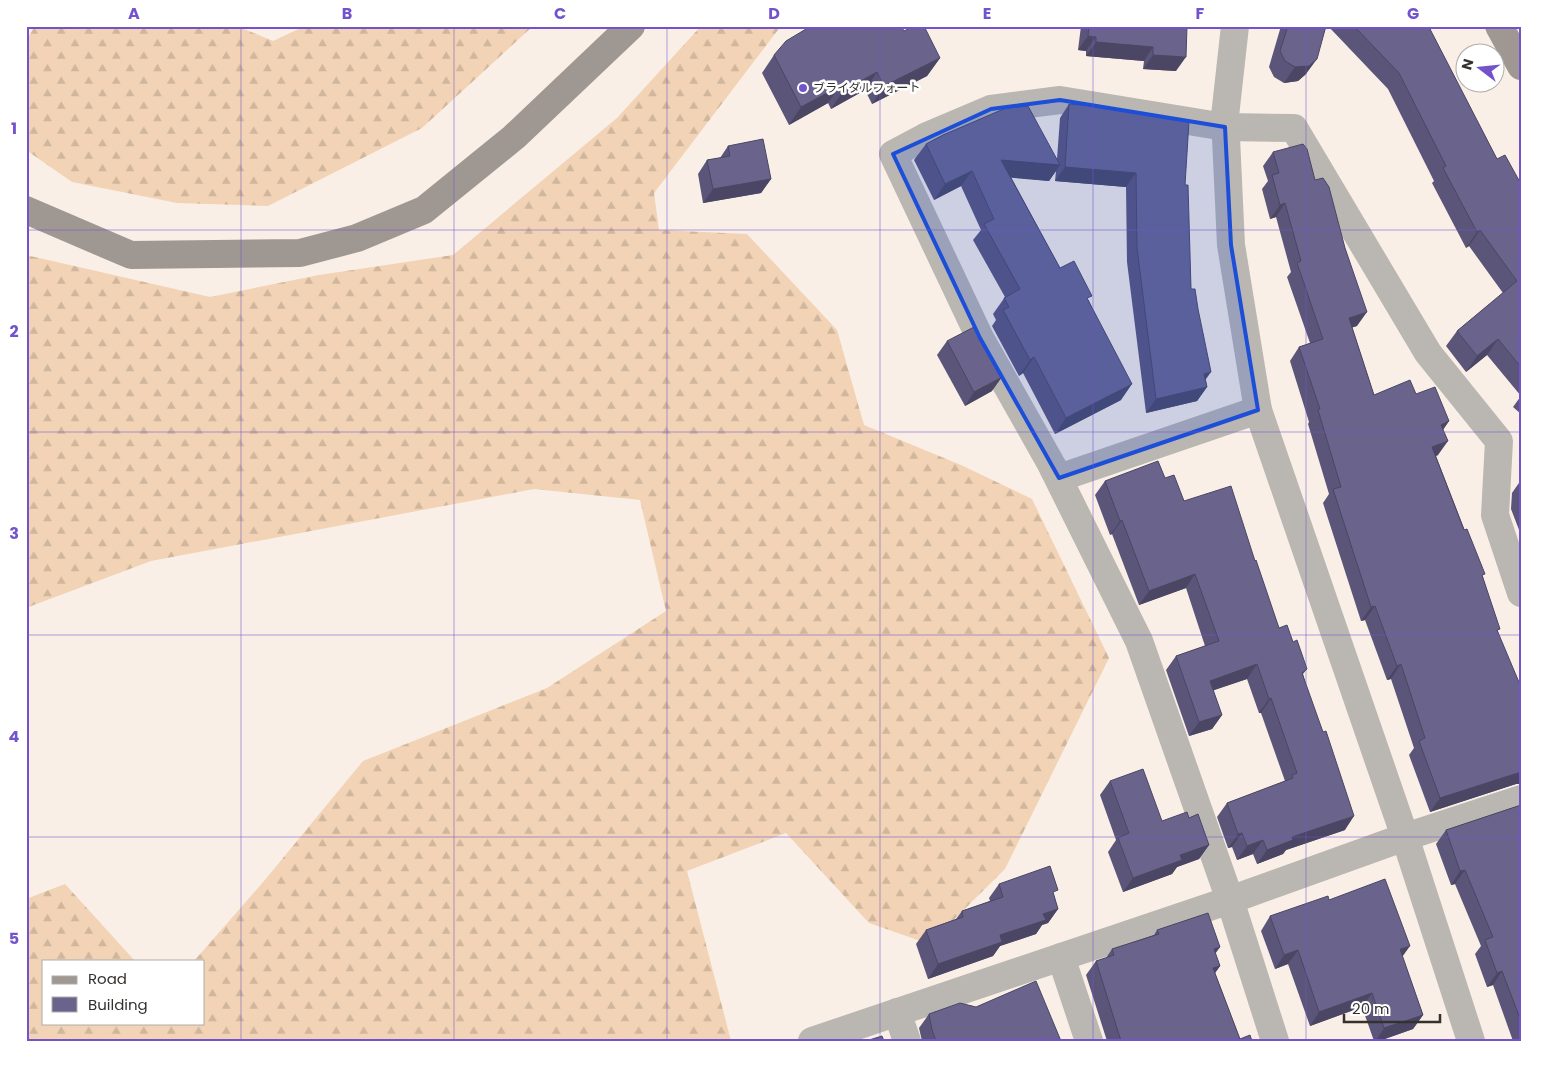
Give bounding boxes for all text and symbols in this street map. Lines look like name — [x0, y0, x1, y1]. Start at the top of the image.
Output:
text: A — [128, 2, 140, 25]
text: B — [342, 2, 352, 25]
text: C — [554, 2, 566, 25]
text: D — [768, 2, 780, 25]
text: E — [983, 2, 991, 25]
text: F — [1196, 2, 1205, 25]
text: G — [1407, 2, 1419, 25]
north arrow — [1454, 42, 1504, 92]
text: N — [1456, 57, 1479, 72]
place label: ブライダルフォート — [813, 79, 921, 96]
marker: ブライダルフォート — [797, 82, 809, 94]
text: 1 — [11, 117, 17, 140]
text: 2 — [9, 320, 19, 343]
text: 3 — [9, 522, 19, 545]
text: 4 — [9, 725, 20, 748]
text: 5 — [9, 927, 19, 950]
legend — [42, 960, 205, 1024]
text: Road — [88, 968, 127, 989]
scale bar — [1344, 992, 1441, 1024]
text: Building — [88, 994, 148, 1015]
text: 20 m — [1352, 998, 1390, 1019]

